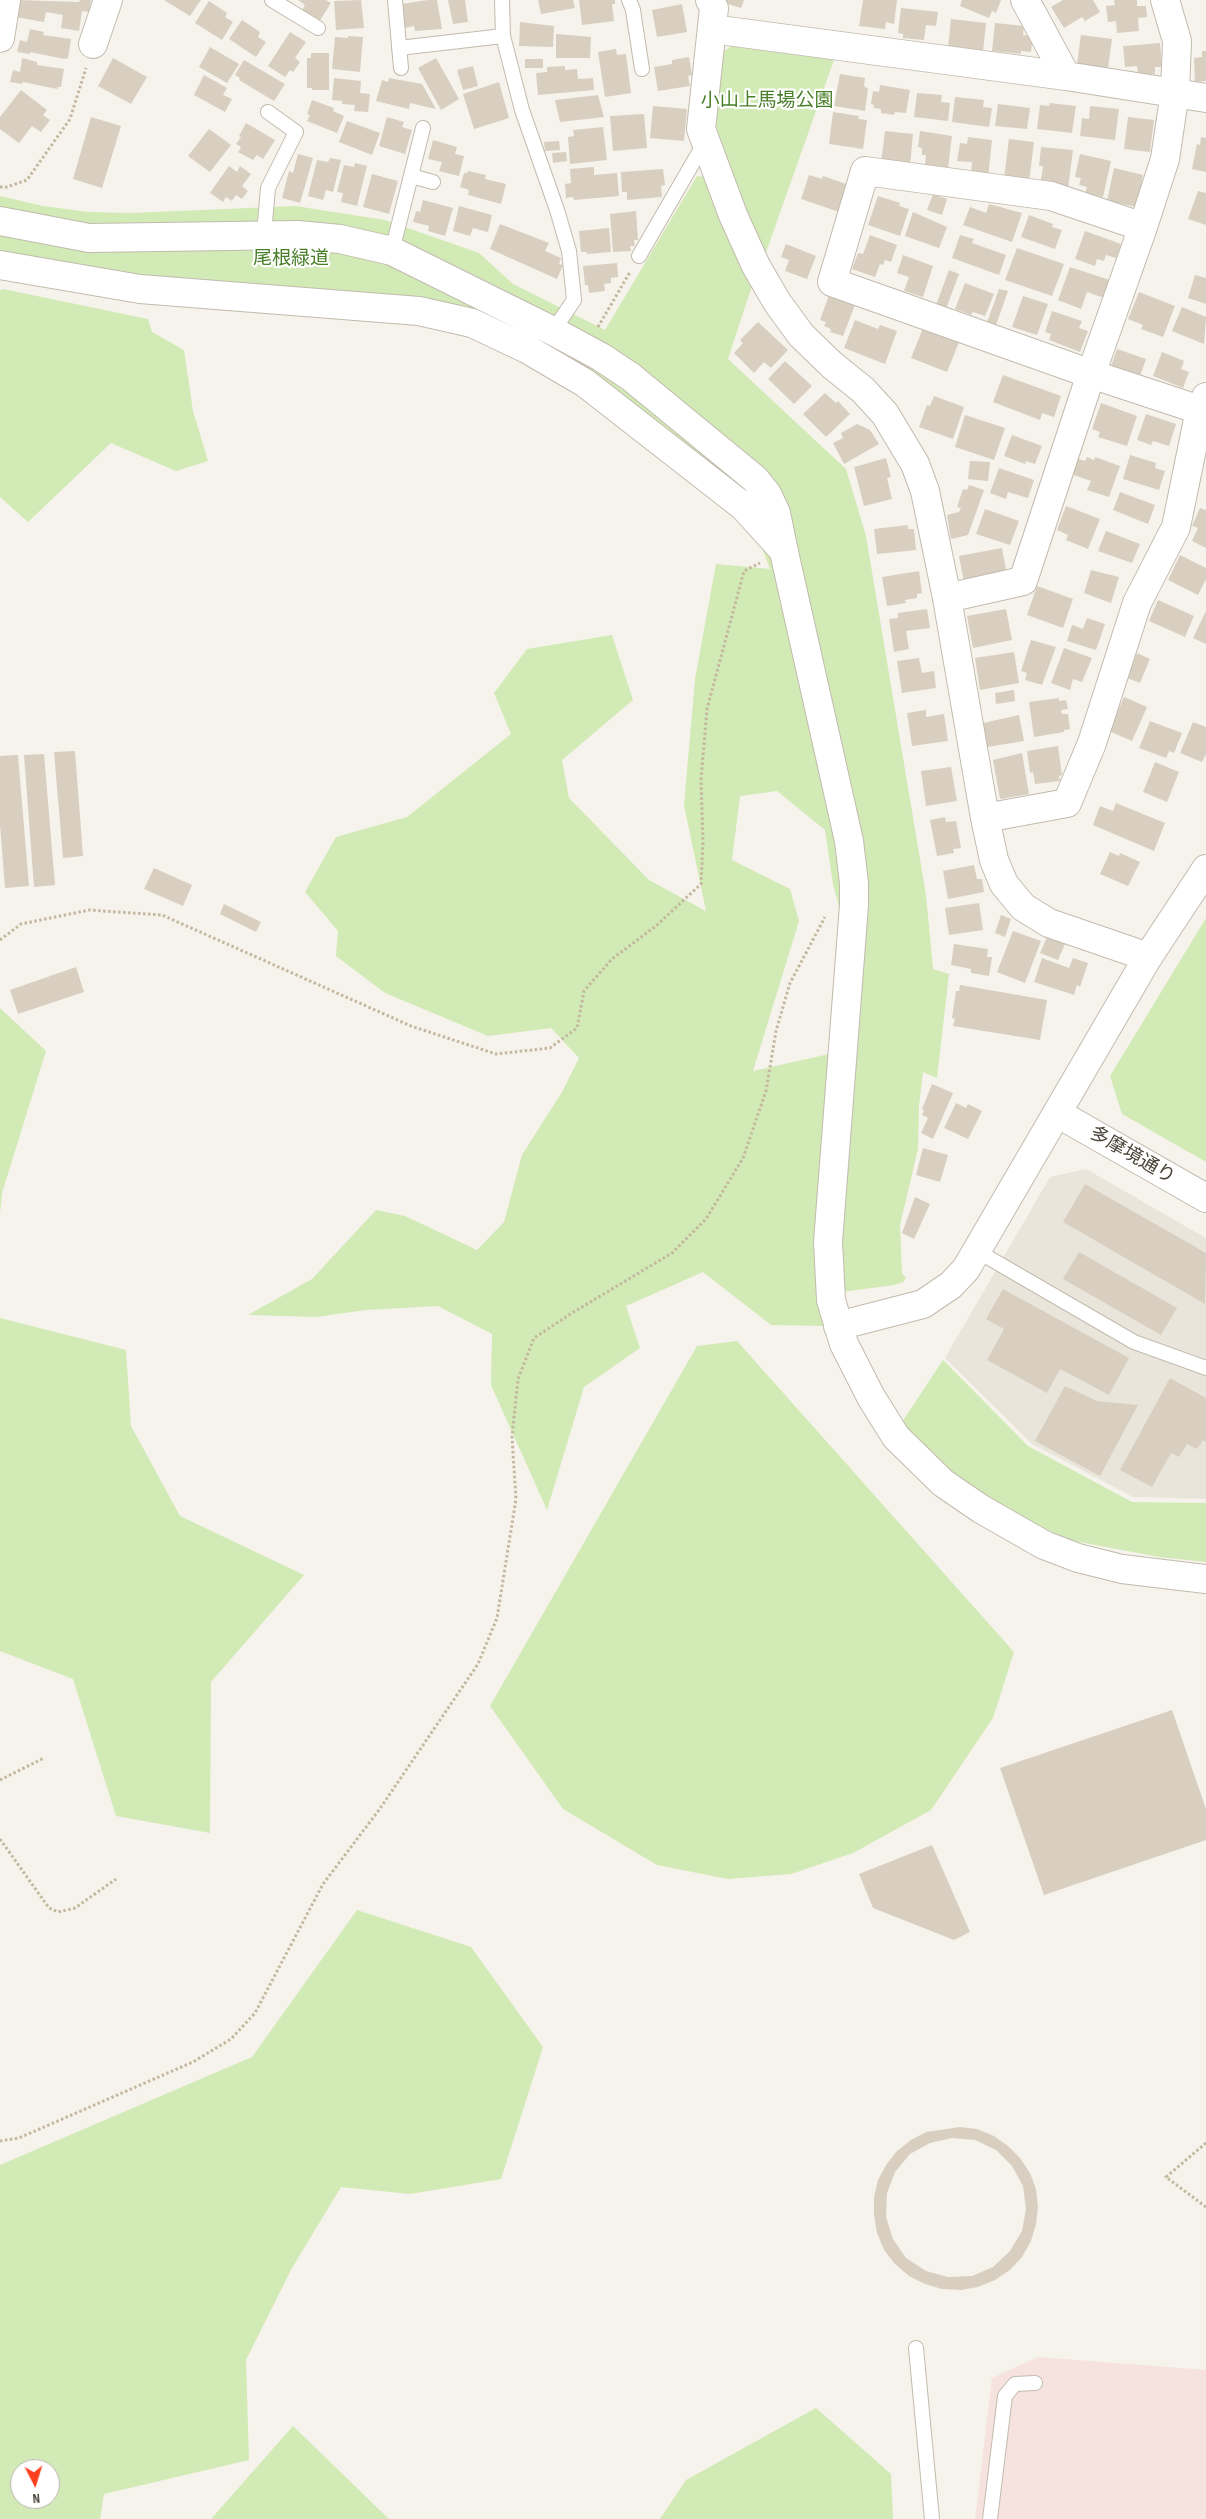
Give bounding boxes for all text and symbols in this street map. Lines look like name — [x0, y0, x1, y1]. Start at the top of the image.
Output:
park label: 小山上馬場公園 — [701, 90, 833, 112]
park label: 尾根緑道 — [253, 248, 329, 270]
street label: 多摩境通り — [1085, 1122, 1179, 1190]
north arrow — [10, 2459, 60, 2509]
text: N — [32, 2490, 41, 2507]

